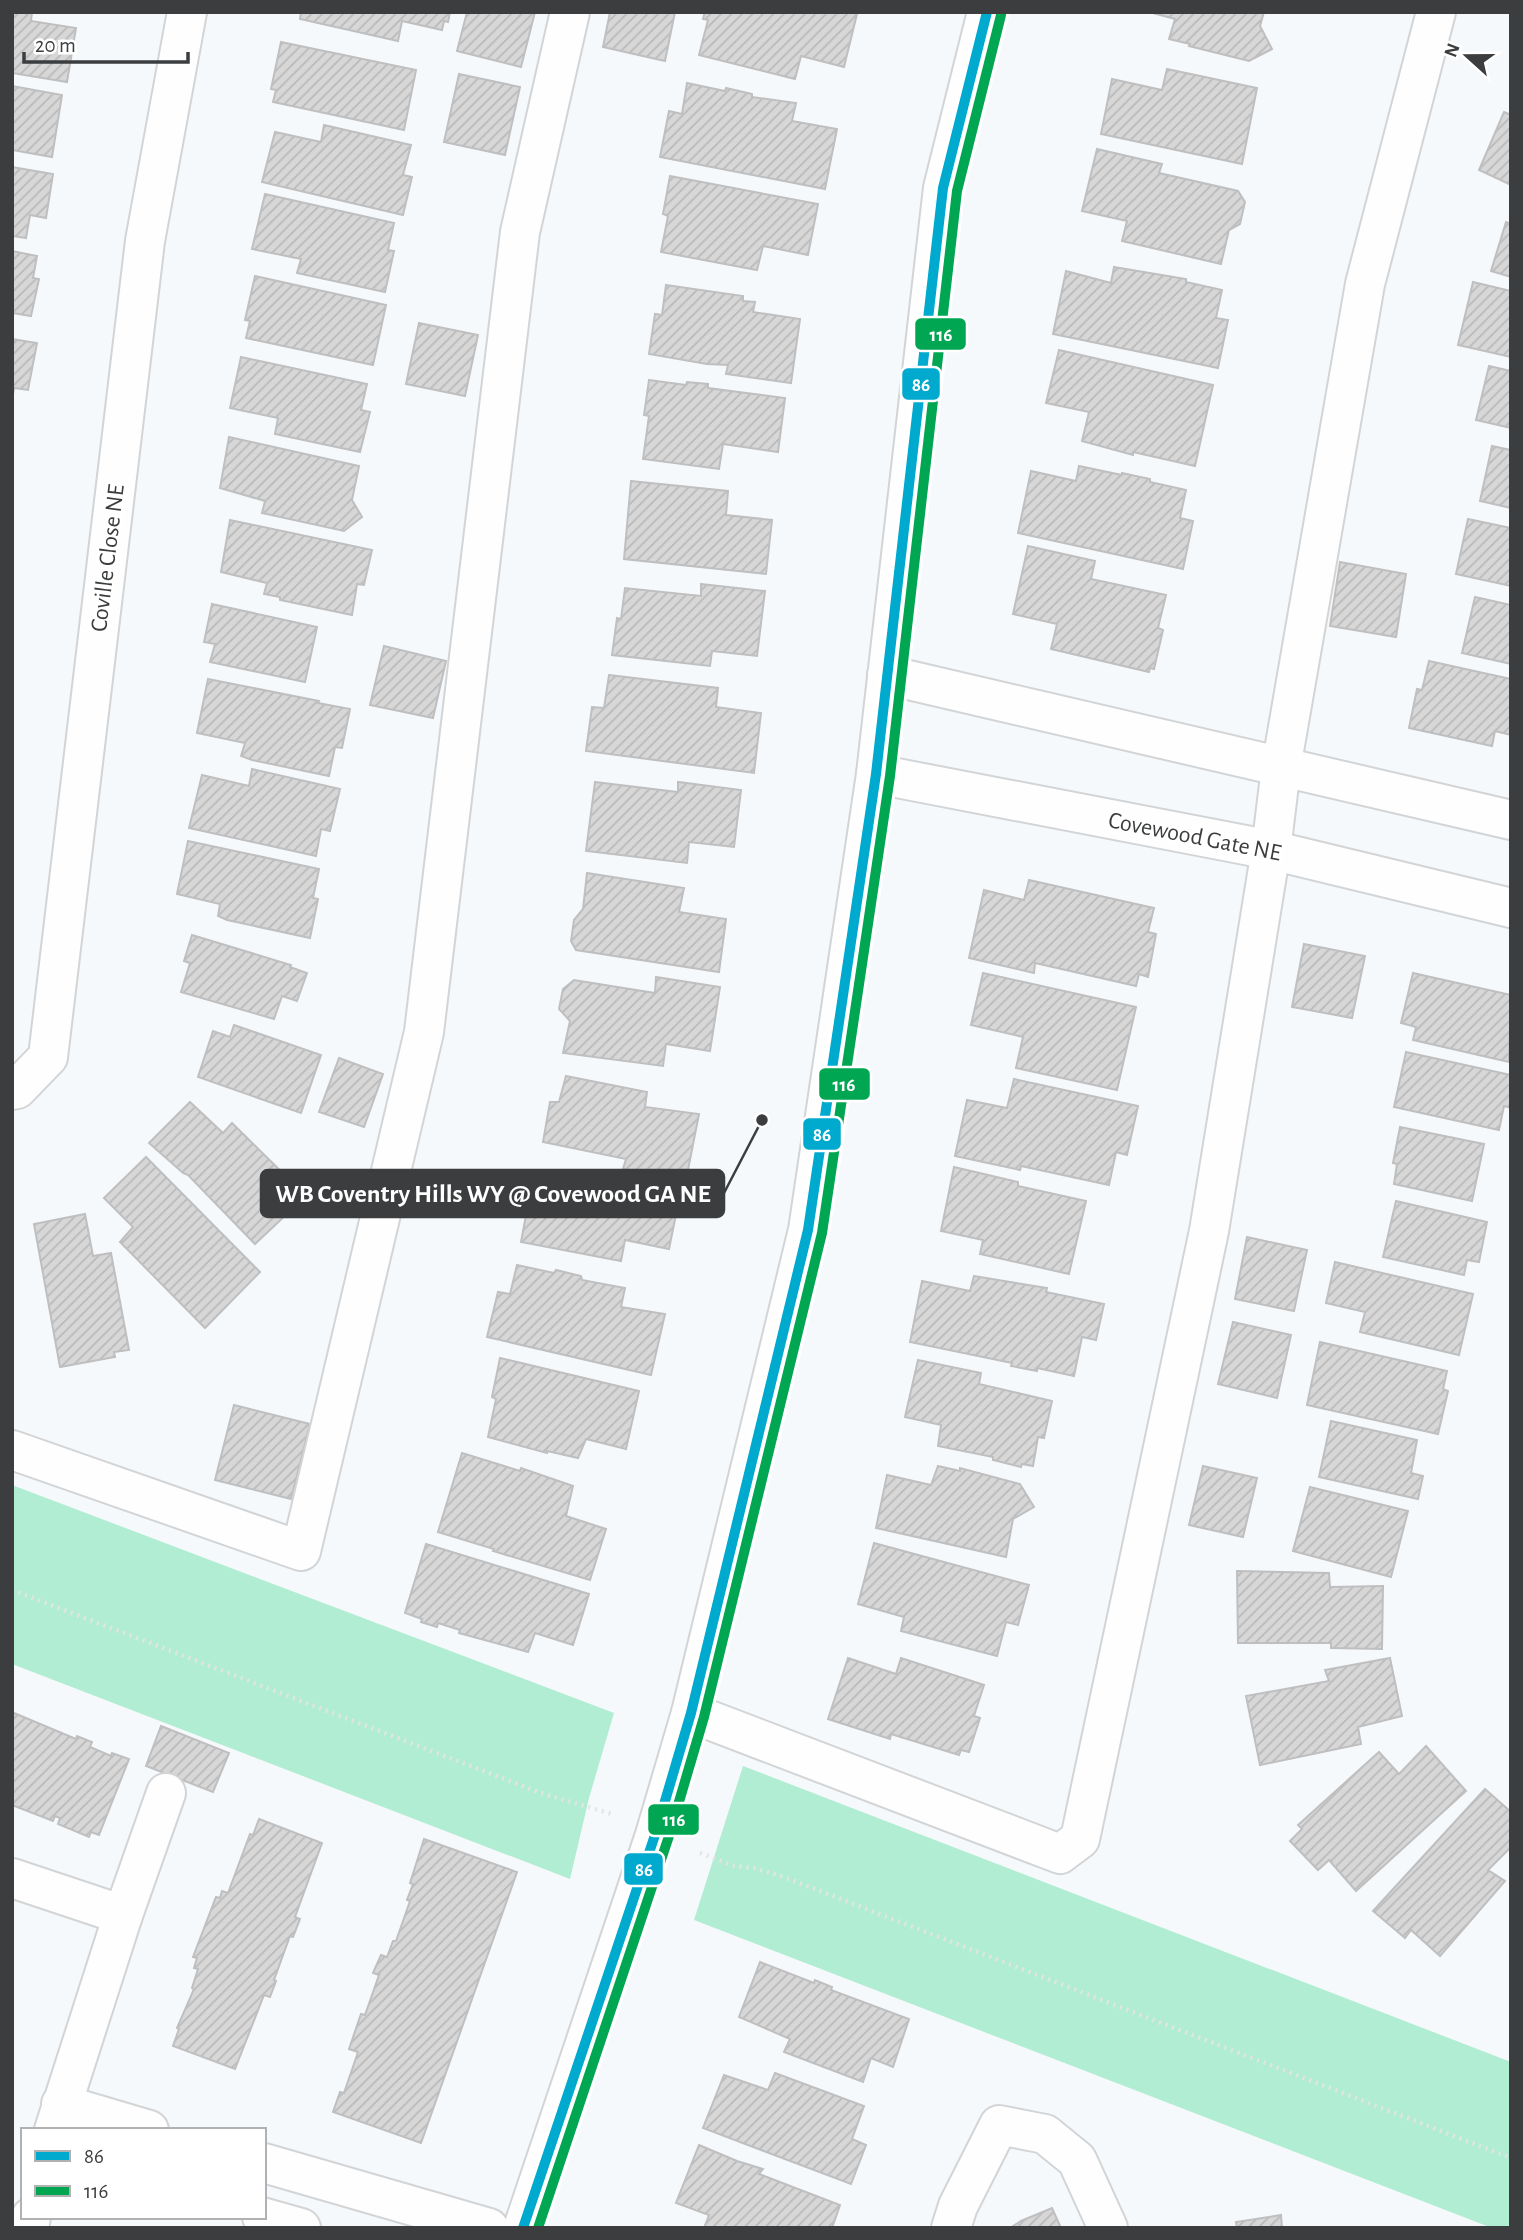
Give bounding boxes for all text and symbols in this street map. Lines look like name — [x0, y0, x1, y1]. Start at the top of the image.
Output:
scale bar — [24, 21, 189, 65]
north arrow — [1432, 21, 1502, 91]
text: 20 m — [35, 35, 76, 56]
text: N — [1441, 41, 1464, 60]
line badge: 116 — [914, 317, 967, 351]
text: 116 — [930, 326, 952, 345]
line badge: 86 — [901, 367, 941, 401]
text: 86 — [912, 376, 930, 395]
street label: Coville Close NE — [87, 483, 129, 633]
street label: Covewood Gate NE — [1106, 808, 1284, 866]
line badge: 116 — [818, 1067, 871, 1101]
text: 116 — [833, 1076, 855, 1095]
line badge: 86 — [802, 1117, 842, 1151]
text: 86 — [813, 1126, 831, 1145]
callout: WB Coventry Hills WY @ Covewood GA NE — [261, 1170, 724, 1217]
text: WB Coventry Hills WY @ Covewood GA NE — [275, 1181, 711, 1207]
line badge: 116 — [647, 1803, 700, 1836]
text: 116 — [663, 1811, 685, 1830]
line badge: 86 — [623, 1852, 664, 1886]
text: 86 — [635, 1861, 653, 1880]
legend — [21, 2128, 266, 2219]
text: 86 — [84, 2146, 104, 2167]
text: 116 — [84, 2181, 108, 2202]

